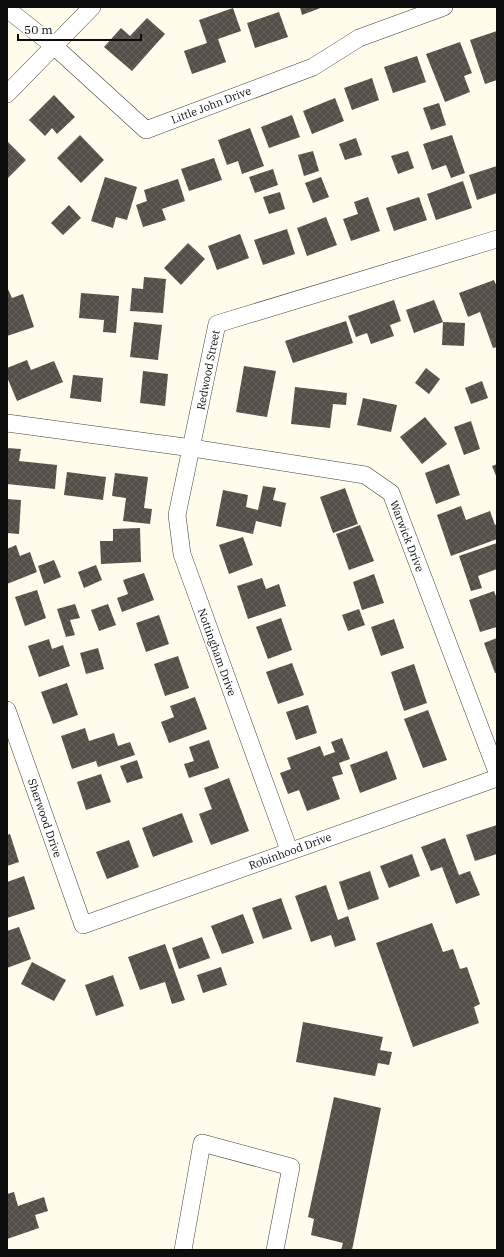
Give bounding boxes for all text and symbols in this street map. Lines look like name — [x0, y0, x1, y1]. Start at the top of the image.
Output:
scale bar — [18, 16, 141, 42]
text: 50 m — [24, 22, 53, 37]
street label: Little John Drive — [169, 83, 253, 127]
street label: Redwood Street — [193, 329, 223, 411]
street label: Warwick Drive — [387, 498, 427, 574]
street label: Nottingham Drive — [195, 606, 239, 698]
street label: Sherwood Drive — [25, 777, 65, 859]
street label: Robinhood Drive — [247, 830, 333, 872]

